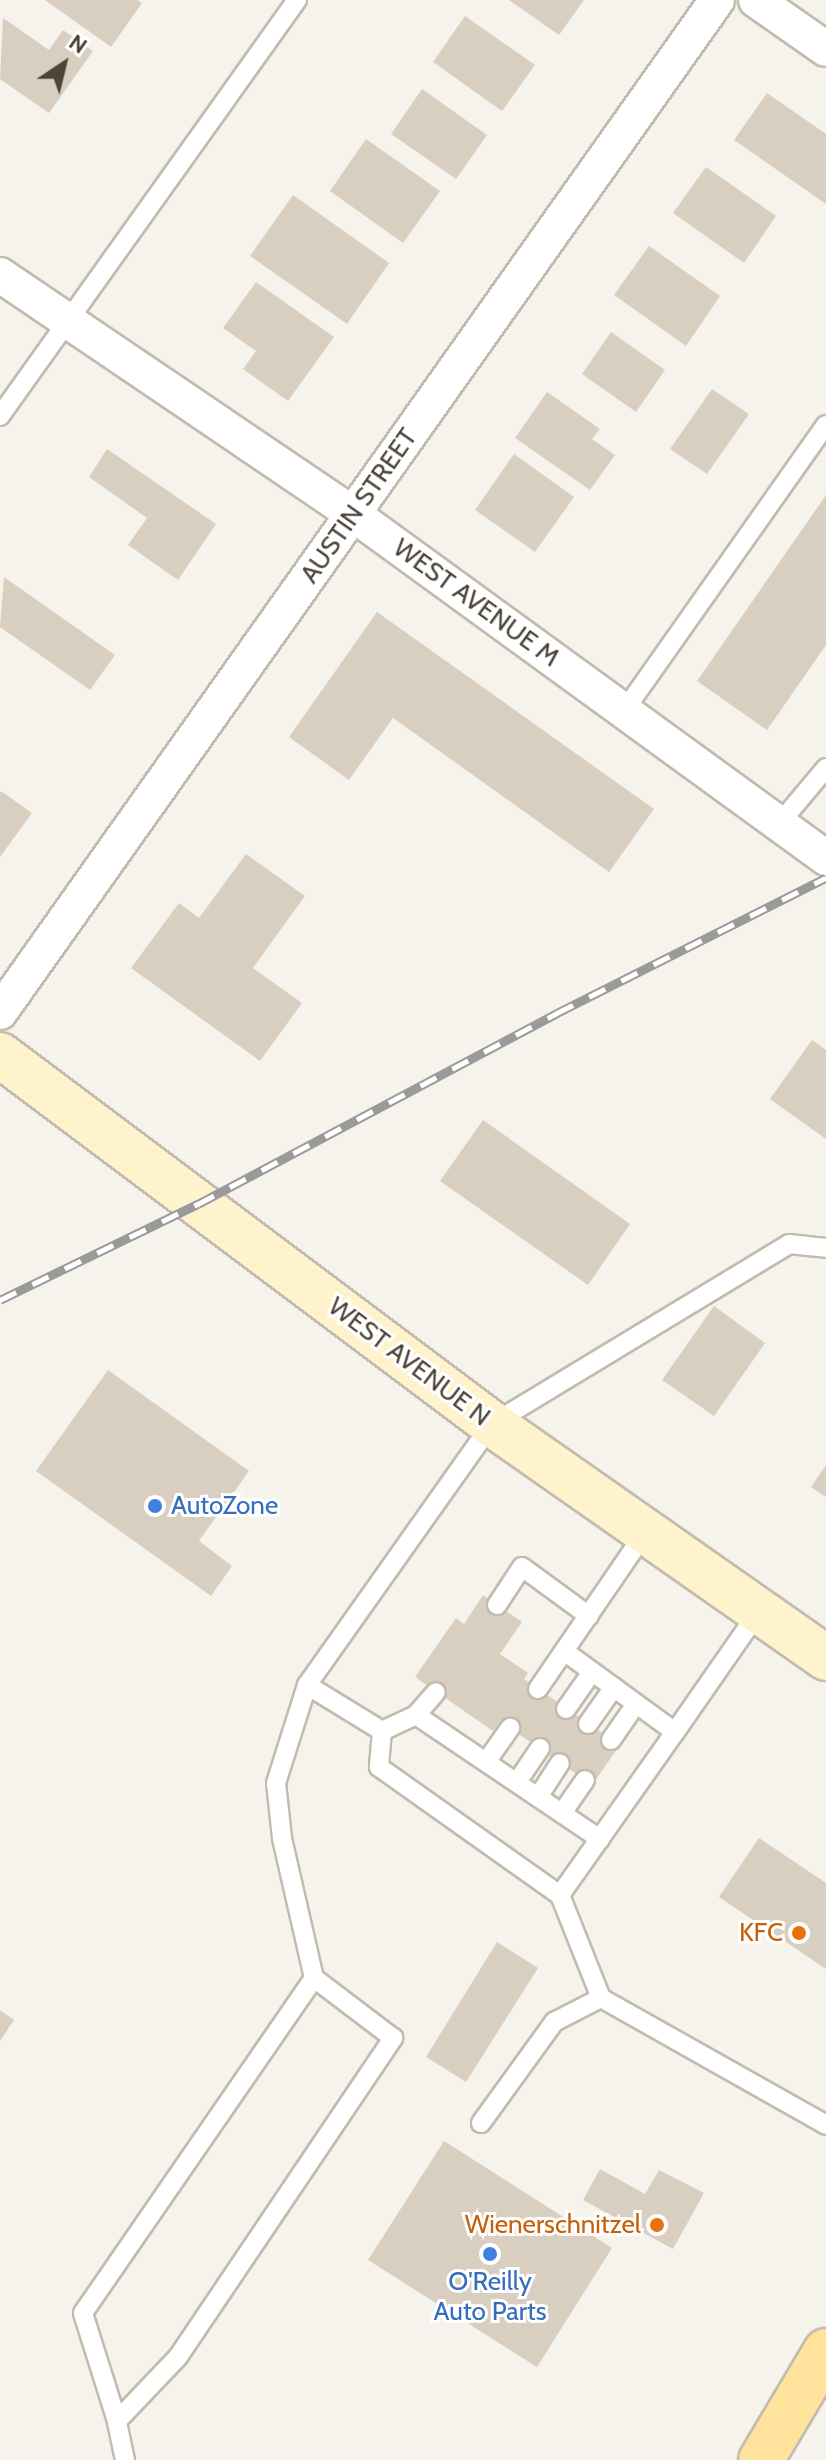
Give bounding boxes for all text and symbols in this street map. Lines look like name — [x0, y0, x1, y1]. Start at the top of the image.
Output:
north arrow — [24, 24, 104, 104]
text: N — [64, 28, 92, 59]
street label: AUSTIN STREET — [294, 423, 424, 589]
street label: WEST AVENUE M — [387, 532, 565, 674]
street label: WEST AVENUE N — [322, 1291, 496, 1433]
place label: AutoZone — [171, 1490, 278, 1522]
marker: AutoZone — [146, 1497, 164, 1515]
place label: KFC — [739, 1917, 783, 1949]
marker: KFC — [790, 1924, 808, 1942]
place label: Wienerschnitzel — [465, 2209, 641, 2241]
marker: Wienerschnitzel — [648, 2216, 666, 2234]
marker: O'Reilly Auto Parts — [481, 2245, 499, 2263]
place label: O'Reilly Auto Parts — [434, 2266, 546, 2328]

